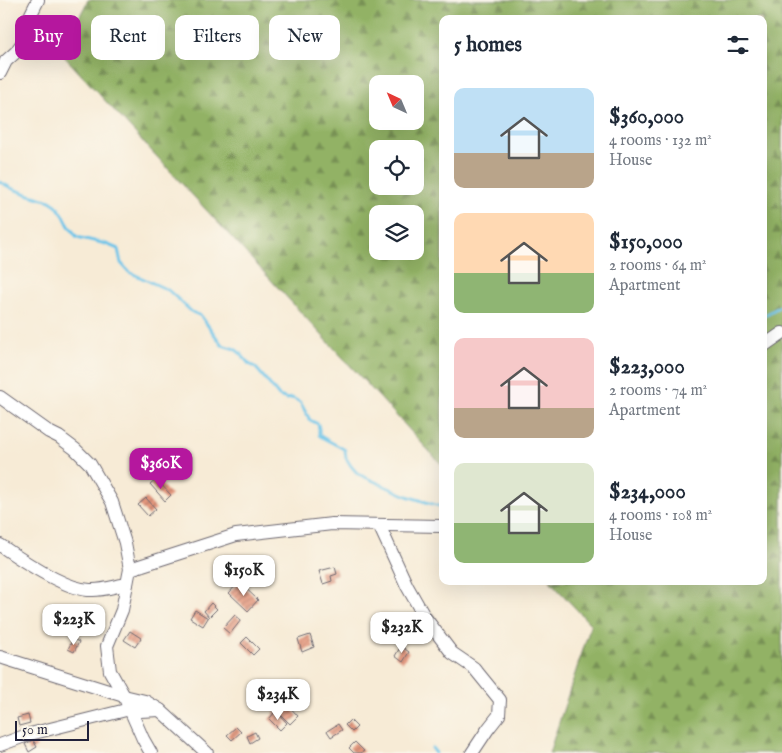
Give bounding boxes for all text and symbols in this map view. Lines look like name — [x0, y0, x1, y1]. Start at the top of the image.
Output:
chip: Buy — [15, 15, 81, 60]
chip: Rent — [91, 15, 165, 60]
chip: Filters — [175, 15, 259, 60]
chip: New — [269, 15, 340, 60]
icon: filters — [724, 31, 752, 59]
text: 5 homes — [454, 32, 522, 59]
north arrow — [369, 75, 424, 130]
map controls — [369, 75, 424, 260]
text: $360,000 — [609, 104, 684, 131]
icon: home — [494, 108, 554, 168]
text: 4 rooms · 132 m² — [609, 131, 712, 151]
button: locate — [369, 140, 424, 195]
text: House — [609, 151, 652, 171]
button: layers — [369, 205, 424, 260]
text: $150,000 — [609, 229, 683, 256]
icon: home — [494, 233, 554, 293]
text: 2 rooms · 64 m² — [609, 256, 707, 276]
text: Apartment — [609, 276, 680, 296]
text: $223,000 — [609, 354, 685, 381]
icon: home — [494, 358, 554, 418]
text: 2 rooms · 74 m² — [609, 381, 707, 401]
text: Apartment — [609, 401, 680, 421]
pin: $360K — [126, 448, 196, 490]
text: $360K — [140, 454, 182, 474]
text: $234,000 — [609, 479, 686, 506]
icon: home — [494, 483, 554, 543]
text: 4 rooms · 108 m² — [609, 506, 712, 526]
text: House — [609, 526, 652, 546]
pin: $150K — [209, 554, 279, 597]
text: $150K — [224, 561, 264, 581]
pin: $223K — [39, 604, 109, 646]
text: $223K — [53, 610, 95, 630]
pin: $232K — [367, 612, 437, 654]
text: $232K — [381, 618, 423, 638]
pin: $234K — [243, 678, 313, 721]
text: $234K — [257, 685, 299, 705]
scale bar — [15, 718, 89, 741]
text: 50 m — [22, 721, 48, 739]

